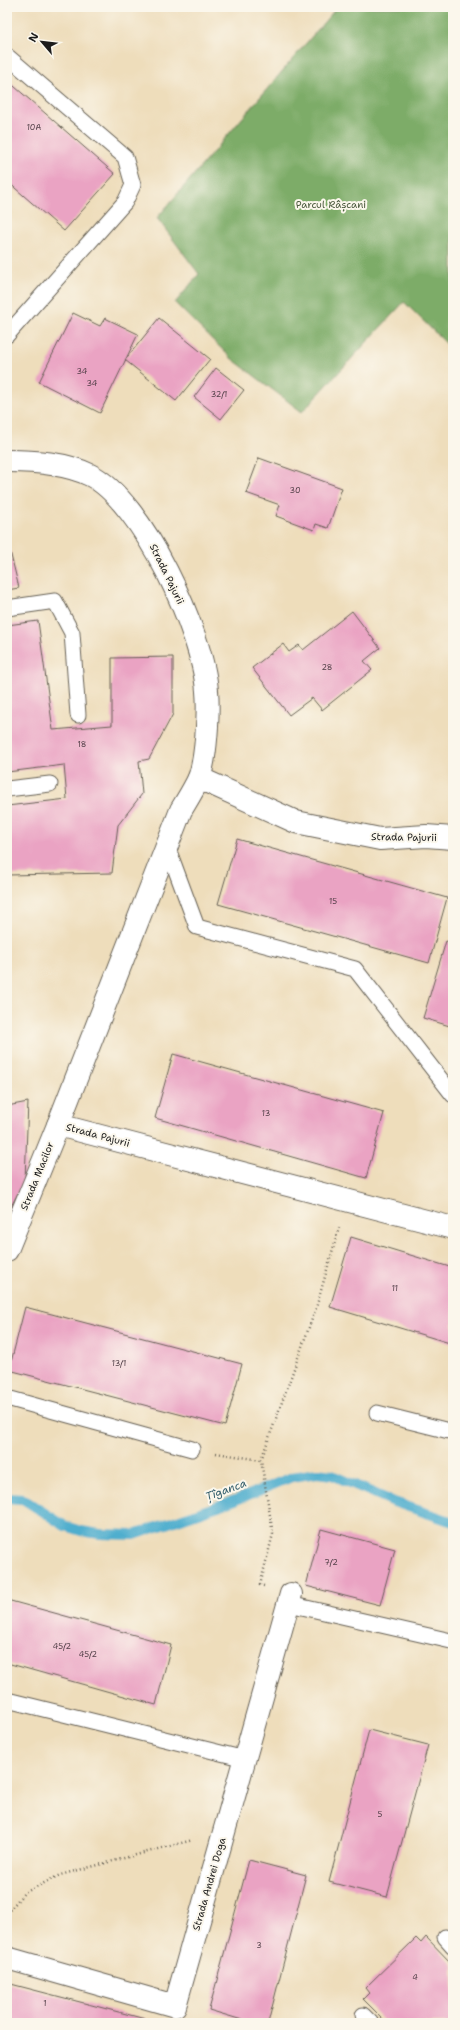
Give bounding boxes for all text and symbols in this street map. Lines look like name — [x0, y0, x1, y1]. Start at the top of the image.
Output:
north arrow — [22, 22, 62, 62]
text: N — [25, 30, 42, 45]
house number: 10A — [27, 122, 41, 133]
park label: Parcul Râșcani — [296, 198, 366, 212]
house number: 34 — [77, 366, 88, 377]
house number: 34 — [87, 378, 98, 389]
house number: 32/1 — [211, 389, 227, 400]
house number: 30 — [289, 485, 301, 496]
street label: Strada Pajurii — [147, 542, 187, 607]
house number: 28 — [322, 662, 332, 673]
house number: 18 — [78, 739, 86, 750]
street label: Strada Pajurii — [371, 830, 437, 844]
house number: 15 — [329, 896, 337, 907]
house number: 13 — [262, 1108, 270, 1119]
street label: Strada Pajurii — [65, 1120, 132, 1150]
street label: Strada Macilor — [17, 1140, 57, 1212]
house number: 11 — [392, 1283, 398, 1294]
house number: 13/1 — [112, 1358, 126, 1369]
water label: Țîganca — [203, 1476, 249, 1504]
house number: 7/2 — [324, 1557, 338, 1568]
house number: 45/2 — [53, 1641, 72, 1652]
house number: 45/2 — [79, 1649, 98, 1660]
house number: 5 — [378, 1809, 383, 1820]
street label: Strada Andrei Doga — [189, 1835, 229, 1932]
house number: 3 — [256, 1940, 262, 1951]
house number: 4 — [412, 1972, 418, 1983]
house number: 1 — [43, 1998, 47, 2009]

